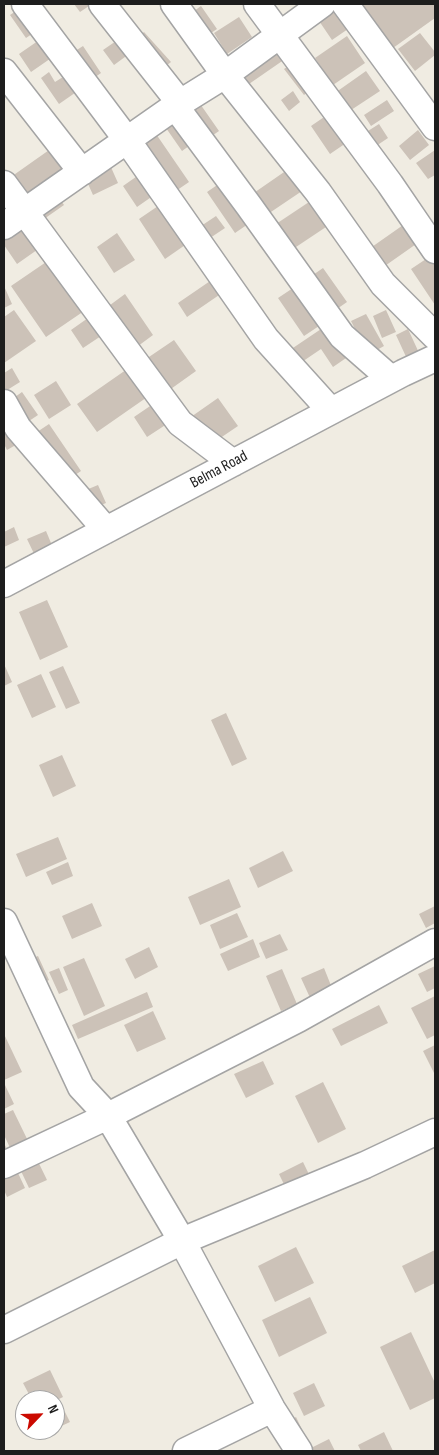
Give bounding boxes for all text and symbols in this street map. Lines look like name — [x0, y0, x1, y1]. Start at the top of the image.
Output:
street label: Belma Road — [187, 447, 251, 493]
north arrow — [15, 1390, 65, 1440]
text: N — [44, 1402, 63, 1416]

